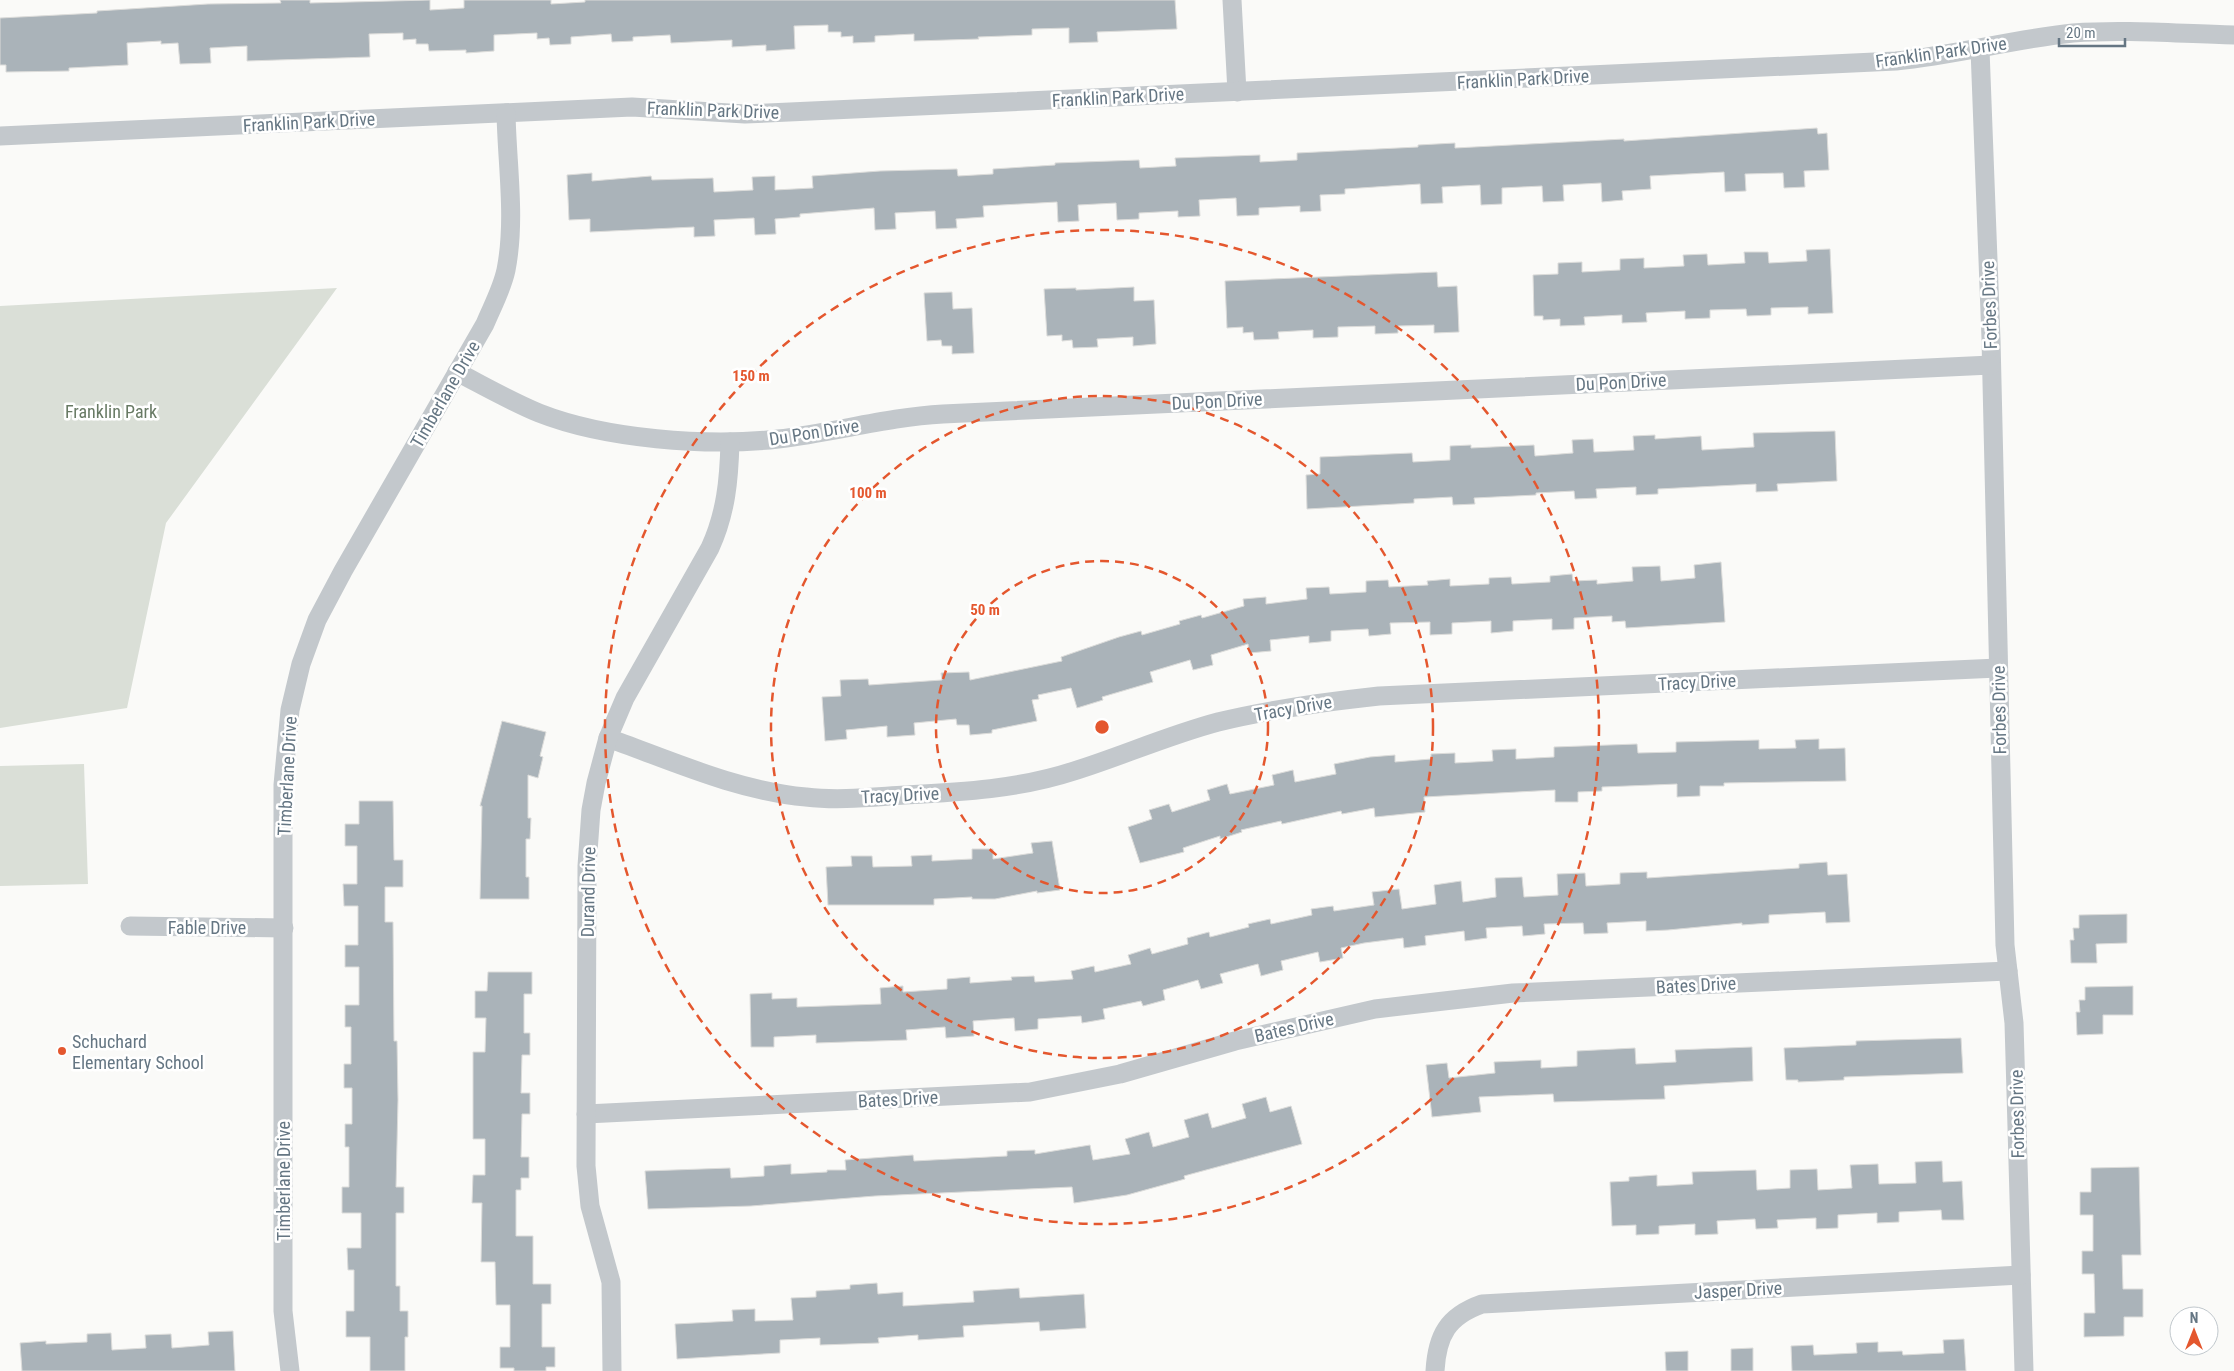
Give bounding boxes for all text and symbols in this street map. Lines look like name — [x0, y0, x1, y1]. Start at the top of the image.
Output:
scale bar — [2059, 15, 2125, 47]
text: 20 m — [2066, 24, 2096, 42]
street label: Franklin Park Drive — [1874, 32, 2008, 72]
street label: Franklin Park Drive — [1456, 65, 1590, 93]
street label: Franklin Park Drive — [1051, 83, 1185, 111]
street label: Franklin Park Drive — [647, 97, 779, 123]
street label: Franklin Park Drive — [242, 108, 376, 136]
street label: Forbes Drive — [1977, 260, 2001, 350]
street label: Timberlane Drive — [406, 337, 484, 451]
text: 150 m — [732, 367, 770, 385]
street label: Du Pon Drive — [1575, 369, 1667, 395]
street label: Du Pon Drive — [1171, 388, 1263, 414]
park label: Franklin Park — [65, 401, 157, 422]
street label: Du Pon Drive — [768, 415, 860, 449]
text: 100 m — [849, 484, 887, 502]
text: 50 m — [970, 601, 1000, 619]
street label: Forbes Drive — [1988, 666, 2010, 754]
street label: Tracy Drive — [1657, 669, 1737, 695]
street label: Tracy Drive — [1253, 691, 1333, 725]
street label: Timberlane Drive — [273, 716, 301, 836]
centre of rings — [1093, 718, 1111, 736]
street label: Tracy Drive — [860, 782, 940, 808]
street label: Durand Drive — [577, 847, 599, 937]
street label: Fable Drive — [168, 917, 246, 938]
street label: Bates Drive — [1655, 972, 1737, 998]
street label: Bates Drive — [1252, 1008, 1336, 1046]
place label: Schuchard Elementary School — [72, 1031, 204, 1073]
marker: Schuchard Elementary School — [56, 1045, 68, 1057]
street label: Forbes Drive — [2006, 1070, 2028, 1158]
street label: Bates Drive — [857, 1086, 939, 1112]
street label: Timberlane Drive — [273, 1121, 294, 1241]
street label: Jasper Drive — [1693, 1277, 1783, 1303]
north arrow — [2169, 1306, 2219, 1356]
text: N — [2190, 1310, 2198, 1326]

